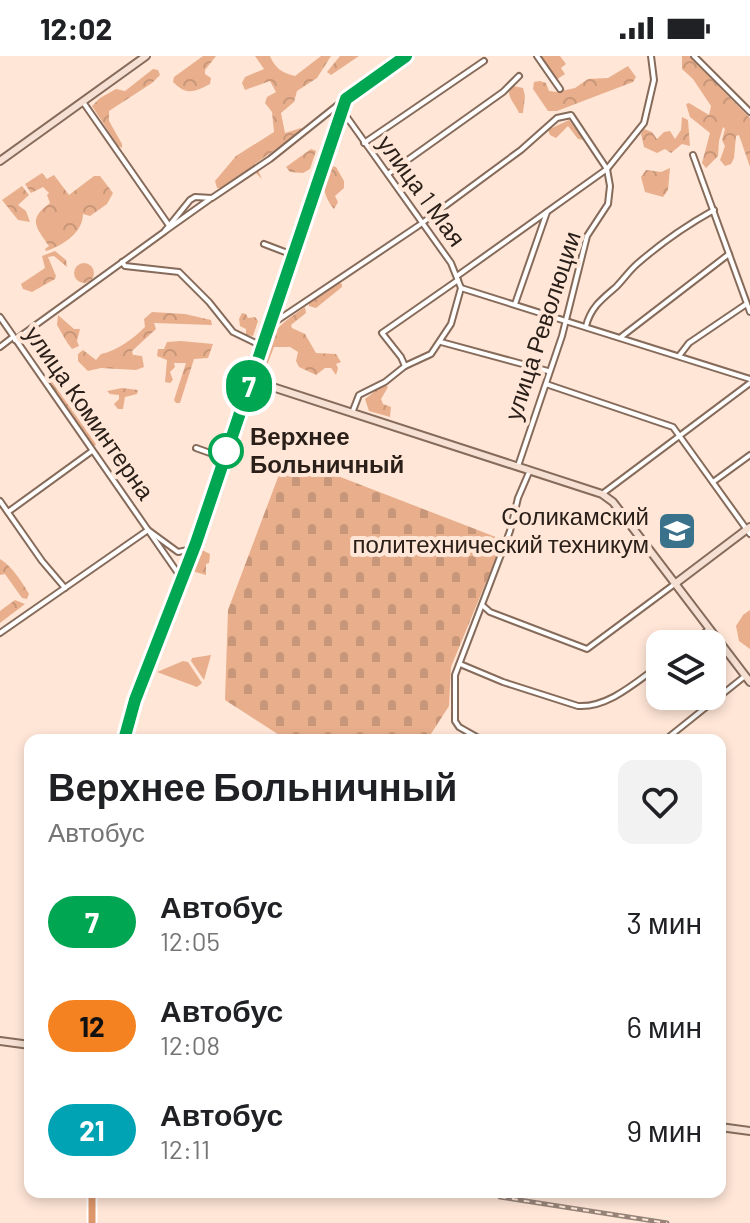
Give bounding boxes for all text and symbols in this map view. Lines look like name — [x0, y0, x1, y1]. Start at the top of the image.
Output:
text: 12:02 — [40, 10, 112, 46]
street label: улица 1 Мая — [372, 129, 472, 251]
street label: улица Революции — [497, 227, 586, 424]
street label: улица Коминтерна — [19, 320, 161, 505]
line badge: 7 — [223, 360, 275, 412]
text: 7 — [242, 369, 256, 403]
place label: Верхнее Больничный — [250, 421, 404, 478]
marker: Верхнее Больничный — [209, 434, 243, 468]
place label: Соликамский политехнический техникум — [352, 501, 649, 558]
school or university icon: Соликамский политехнический техникум — [656, 510, 698, 552]
map controls — [646, 630, 726, 710]
button: layers — [646, 630, 726, 710]
button: heart — [618, 760, 702, 844]
text: Верхнее Больничный — [48, 763, 457, 809]
text: Автобус — [48, 816, 145, 847]
text: Автобус — [160, 888, 283, 924]
text: 3 мин — [627, 904, 702, 940]
text: 7 — [85, 905, 99, 939]
text: 12:05 — [160, 925, 220, 956]
text: Автобус — [160, 992, 283, 1028]
text: 6 мин — [627, 1008, 702, 1044]
text: 12 — [79, 1009, 105, 1043]
text: 12:08 — [160, 1029, 220, 1060]
text: Автобус — [160, 1096, 283, 1132]
text: 9 мин — [626, 1112, 702, 1148]
text: 21 — [79, 1113, 105, 1147]
text: 12:11 — [160, 1133, 210, 1164]

